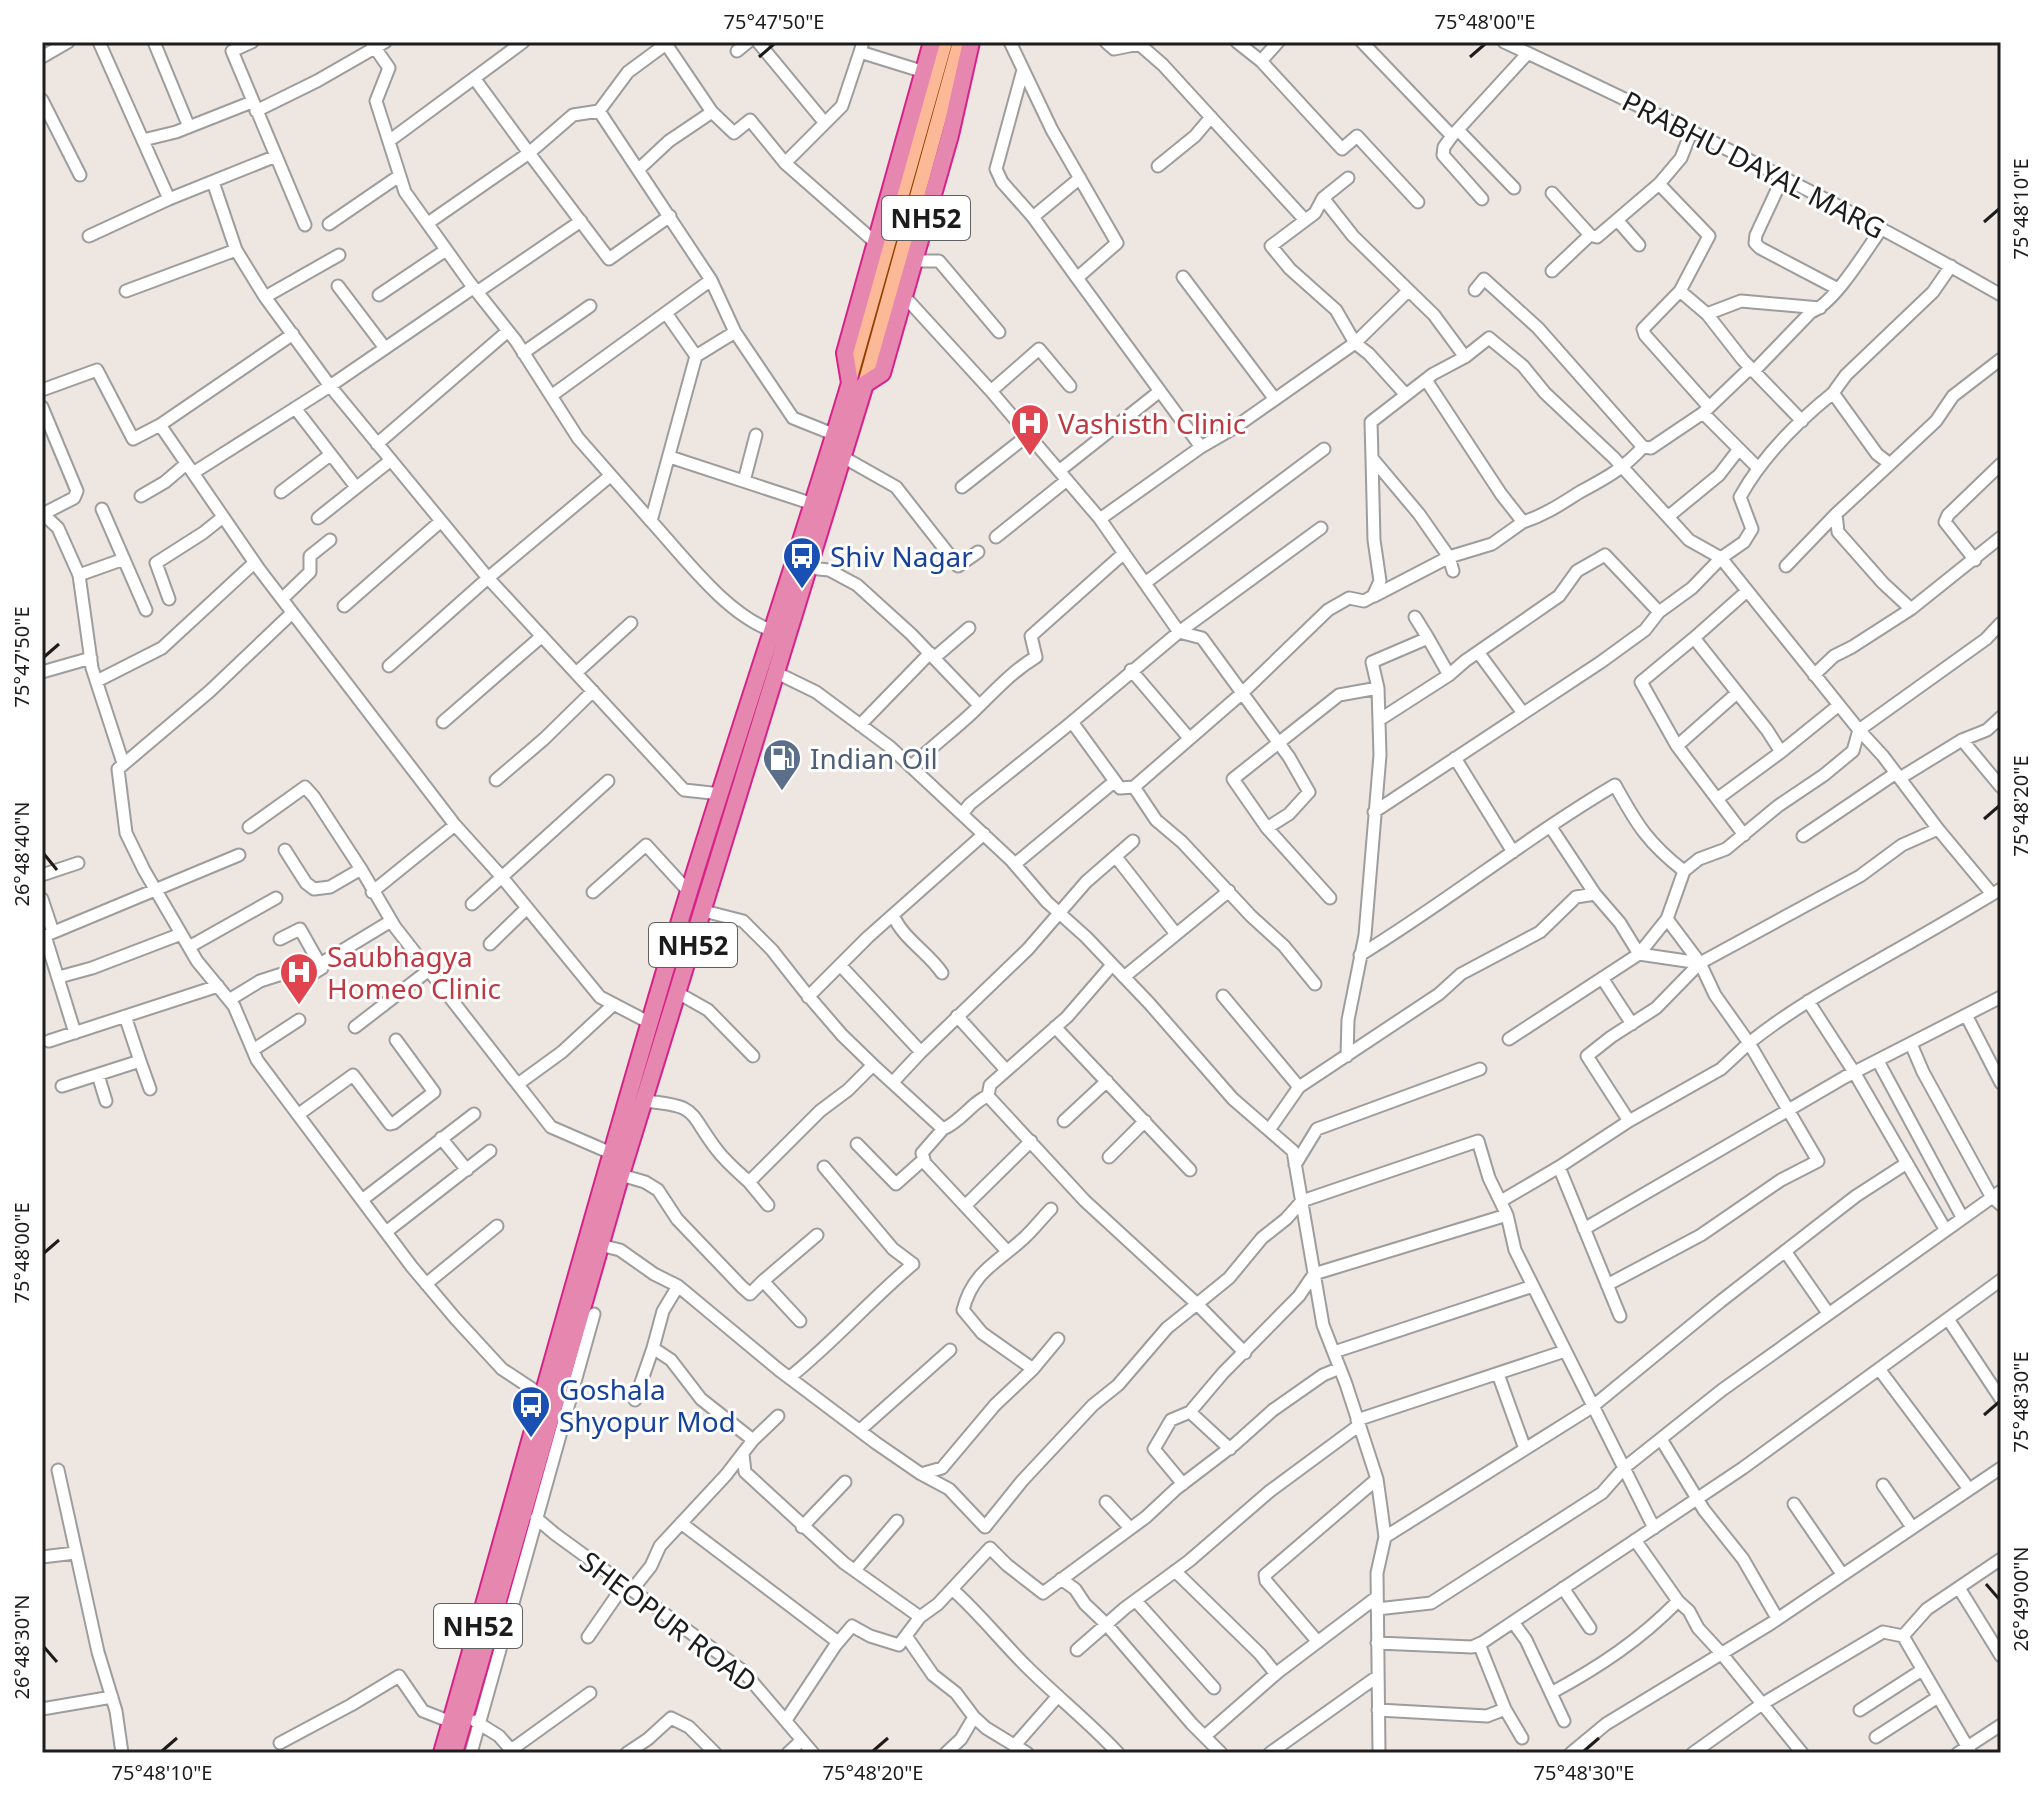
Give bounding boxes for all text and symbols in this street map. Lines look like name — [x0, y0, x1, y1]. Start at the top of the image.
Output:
text: 75°47'50"E — [724, 8, 824, 35]
text: 75°48'00"E — [1435, 8, 1535, 35]
street label: PRABHU DAYAL MARG — [1616, 81, 1892, 247]
text: 75°48'10"E — [2007, 159, 2034, 259]
road number: NH52 — [882, 196, 970, 240]
hospital icon: Vashisth Clinic — [1009, 402, 1051, 457]
place label: Vashisth Clinic — [1058, 404, 1246, 442]
bus stop icon: Shiv Nagar — [781, 535, 823, 590]
place label: Shiv Nagar — [830, 537, 973, 575]
text: 75°47'50"E — [8, 607, 35, 707]
fuel station icon: Indian Oil — [761, 737, 803, 792]
place label: Indian Oil — [810, 739, 938, 777]
text: 75°48'20"E — [2007, 756, 2034, 856]
text: 26°48'40"N — [8, 801, 35, 907]
road number: NH52 — [649, 923, 737, 967]
place label: Saubhagya Homeo Clinic — [327, 937, 501, 1007]
hospital icon: Saubhagya Homeo Clinic — [278, 951, 320, 1006]
text: 75°48'00"E — [8, 1203, 35, 1303]
text: 75°48'30"E — [2007, 1352, 2034, 1452]
place label: Goshala Shyopur Mod — [559, 1370, 736, 1440]
bus stop icon: Goshala Shyopur Mod — [510, 1384, 552, 1439]
street label: SHEOPUR ROAD — [573, 1542, 765, 1700]
text: 26°49'00"N — [2007, 1546, 2034, 1652]
text: 26°48'30"N — [8, 1594, 35, 1700]
road number: NH52 — [434, 1604, 522, 1648]
text: 75°48'10"E — [112, 1759, 212, 1786]
text: 75°48'20"E — [823, 1759, 923, 1786]
text: 75°48'30"E — [1534, 1759, 1634, 1786]

